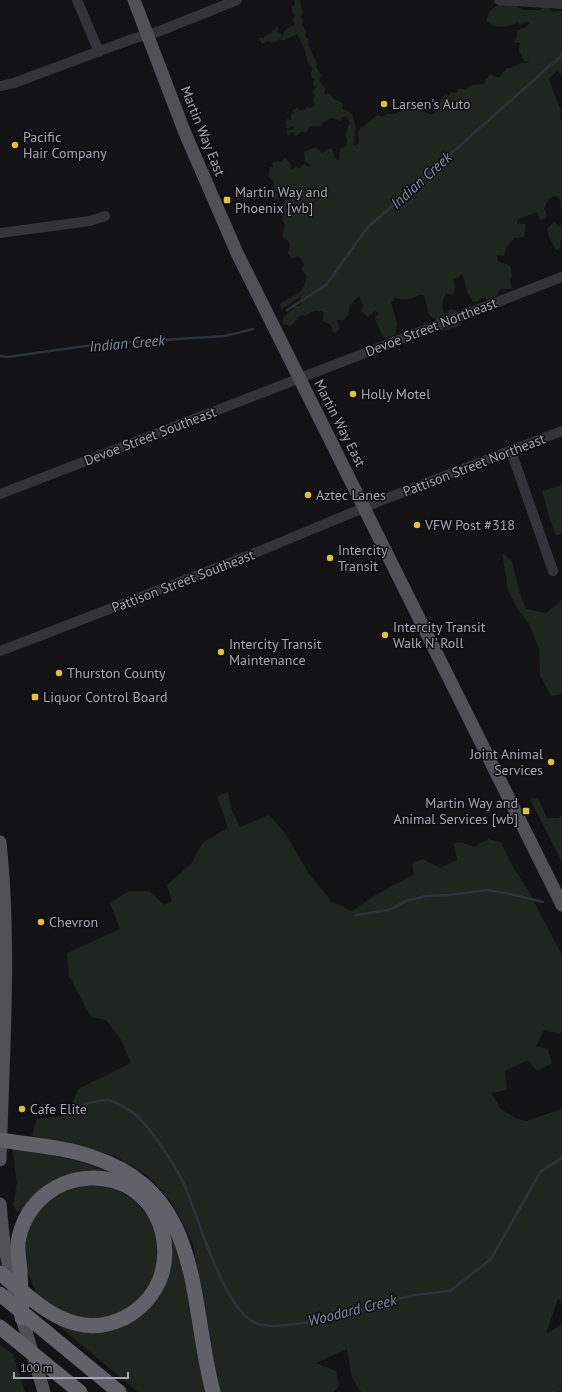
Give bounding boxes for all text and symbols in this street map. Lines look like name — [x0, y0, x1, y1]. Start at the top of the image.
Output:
street label: Martin Way East — [177, 83, 229, 179]
place label: Larsen's Auto — [392, 95, 471, 113]
marker: Larsen's Auto — [379, 99, 389, 109]
place label: Pacific Hair Company — [23, 128, 107, 162]
marker: Pacific Hair Company — [10, 140, 20, 150]
water label: Indian Creek — [386, 147, 456, 212]
place label: Martin Way and Phoenix [wb] — [235, 183, 328, 217]
marker: Martin Way and Phoenix [wb] — [222, 195, 232, 205]
street label: Devoe Street Northeast — [363, 293, 500, 360]
water label: Indian Creek — [88, 330, 167, 356]
street label: Martin Way East — [310, 376, 370, 470]
place label: Holly Motel — [361, 385, 430, 403]
marker: Holly Motel — [348, 389, 358, 399]
street label: Devoe Street Southeast — [81, 402, 219, 469]
street label: Pattison Street Northeast — [400, 429, 548, 500]
place label: Aztec Lanes — [316, 486, 386, 504]
marker: Aztec Lanes — [303, 490, 313, 500]
place label: VFW Post #318 — [424, 516, 515, 534]
marker: VFW Post #318 — [412, 520, 422, 530]
place label: Intercity Transit — [338, 541, 388, 575]
street label: Pattison Street Southeast — [109, 545, 257, 617]
marker: Intercity Transit — [325, 553, 335, 563]
place label: Intercity Transit Walk N' Roll — [393, 618, 486, 652]
marker: Intercity Transit Walk N' Roll — [380, 630, 390, 640]
place label: Intercity Transit Maintenance — [229, 635, 322, 669]
marker: Intercity Transit Maintenance — [216, 647, 226, 657]
place label: Thurston County — [67, 664, 166, 682]
marker: Thurston County — [54, 668, 64, 678]
place label: Liquor Control Board — [43, 688, 167, 706]
marker: Liquor Control Board — [30, 692, 40, 702]
place label: Joint Animal Services — [469, 745, 543, 779]
marker: Joint Animal Services — [546, 757, 556, 767]
place label: Martin Way and Animal Services [wb] — [393, 794, 518, 828]
marker: Martin Way and Animal Services [wb] — [521, 806, 531, 816]
place label: Chevron — [49, 913, 98, 931]
marker: Chevron — [36, 917, 46, 927]
place label: Cafe Elite — [30, 1100, 87, 1118]
marker: Cafe Elite — [17, 1104, 27, 1114]
water label: Woodard Creek — [306, 1289, 400, 1330]
scale bar — [14, 1354, 128, 1380]
text: 100 m — [20, 1360, 53, 1375]

